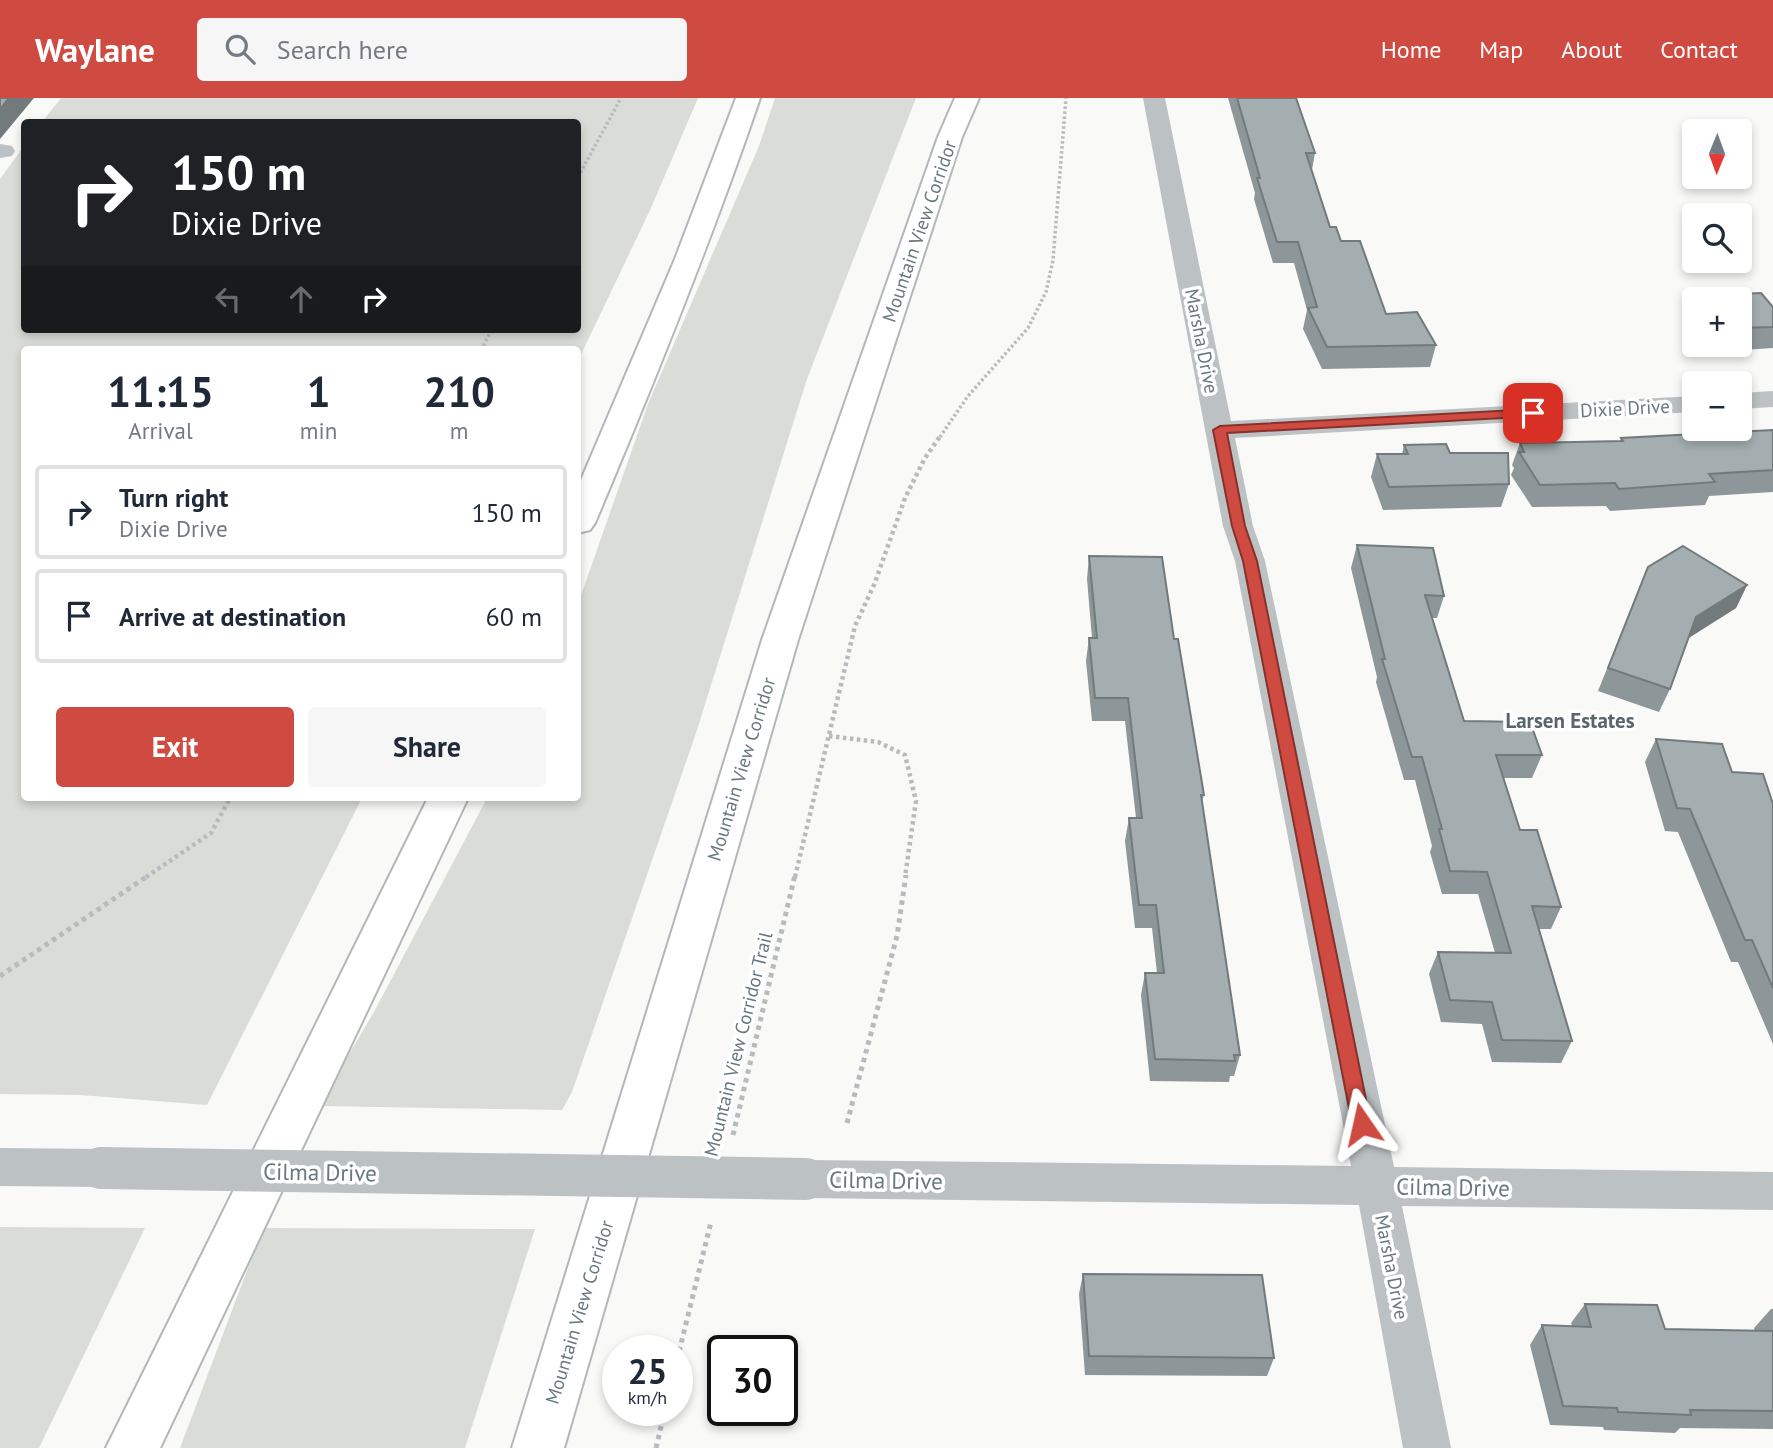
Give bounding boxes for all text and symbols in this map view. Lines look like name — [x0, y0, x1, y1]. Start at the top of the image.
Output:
search box — [197, 18, 687, 81]
text: Waylane — [35, 28, 155, 71]
icon: search — [221, 30, 259, 68]
text: Search here — [277, 33, 408, 66]
text: Home — [1381, 34, 1441, 65]
text: Map — [1479, 34, 1523, 65]
text: About — [1561, 34, 1622, 65]
text: Contact — [1660, 34, 1738, 65]
north arrow — [1682, 119, 1752, 189]
map controls — [1682, 119, 1752, 441]
street label: Mountain View Corridor — [877, 136, 962, 325]
text: 150 m — [171, 140, 306, 204]
icon: right — [56, 147, 147, 238]
text: Dixie Drive — [171, 202, 322, 244]
button: search — [1682, 203, 1752, 273]
icon: left — [209, 280, 247, 318]
icon: ahead — [282, 280, 320, 318]
icon: right — [355, 280, 393, 318]
street label: Marsha Drive — [1180, 286, 1224, 396]
button: + — [1682, 287, 1752, 357]
text: 11:15 — [107, 364, 214, 419]
text: 1 — [307, 364, 330, 419]
text: 210 — [423, 364, 495, 419]
button: − — [1682, 371, 1752, 441]
pin — [1503, 383, 1563, 443]
icon: arrive — [1514, 394, 1552, 432]
street label: Dixie Drive — [1580, 394, 1670, 422]
text: Arrival — [128, 416, 193, 445]
text: min — [300, 416, 337, 445]
text: m — [450, 416, 468, 445]
text: Turn right — [119, 481, 228, 514]
icon: right — [60, 493, 98, 531]
text: 150 m — [471, 496, 542, 529]
text: Dixie Drive — [119, 514, 228, 543]
icon: arrive — [60, 597, 98, 635]
text: Arrive at destination — [119, 600, 346, 633]
text: 60 m — [486, 600, 542, 633]
street label: Mountain View Corridor — [702, 674, 781, 864]
button: Exit — [56, 707, 294, 787]
button: Share — [308, 707, 546, 787]
district label: Larsen Estates — [1505, 707, 1635, 734]
street label: Mountain View Corridor Trail — [698, 929, 778, 1159]
position arrow — [1325, 1087, 1399, 1161]
street label: Cilma Drive — [263, 1157, 377, 1187]
street label: Cilma Drive — [829, 1165, 943, 1195]
street label: Cilma Drive — [1396, 1172, 1510, 1202]
street label: Marsha Drive — [1370, 1212, 1414, 1322]
street label: Mountain View Corridor — [540, 1217, 619, 1407]
speed limit sign: 30 — [707, 1335, 798, 1426]
text: 25 — [628, 1348, 667, 1394]
text: km/h — [628, 1386, 667, 1409]

